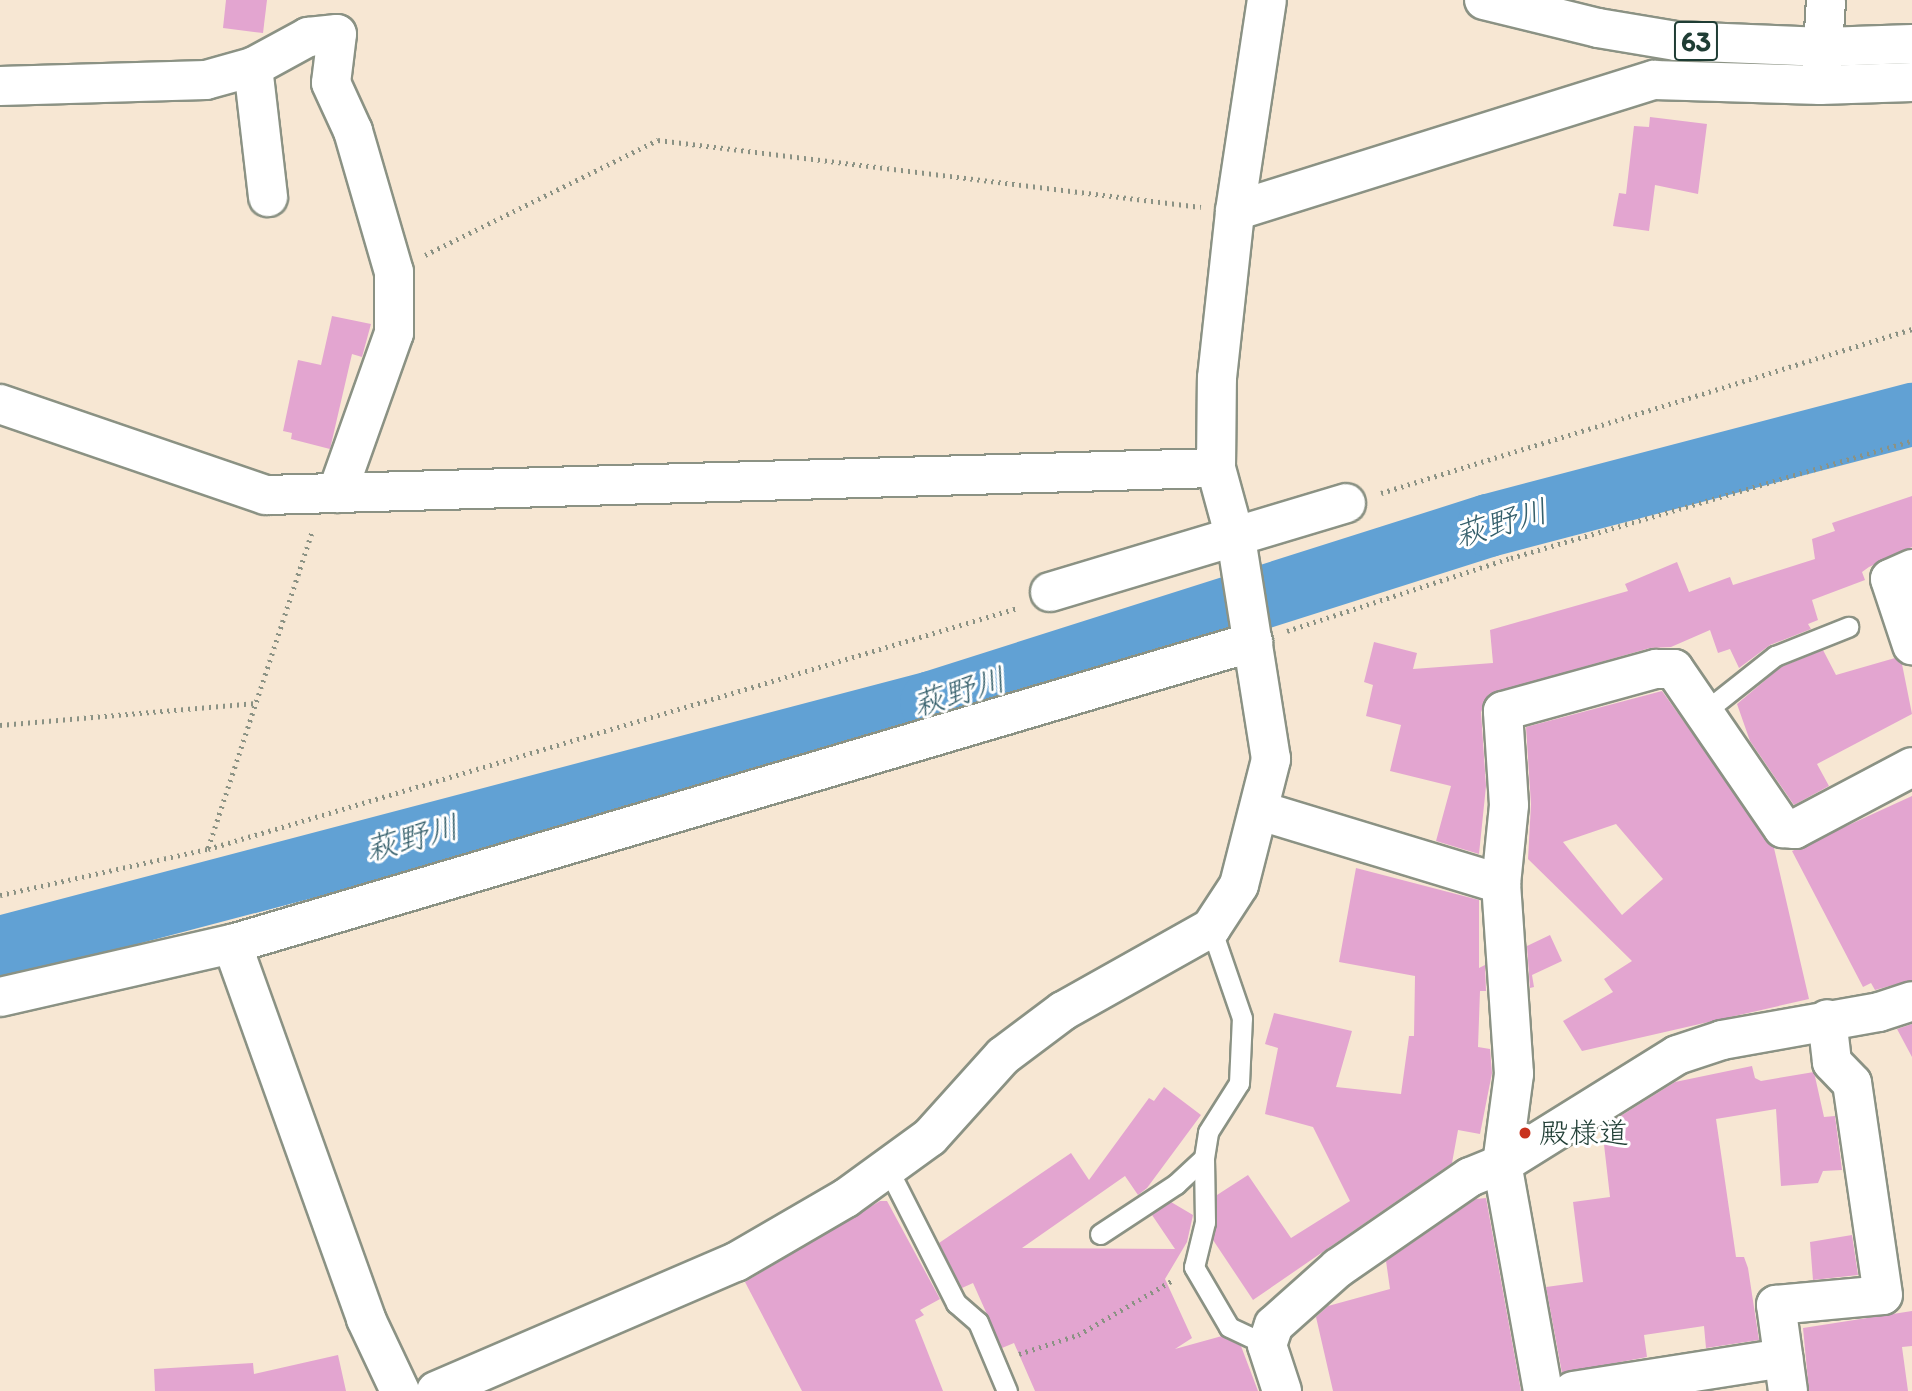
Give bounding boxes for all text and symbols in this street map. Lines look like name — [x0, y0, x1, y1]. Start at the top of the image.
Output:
road number: 63 — [1673, 16, 1719, 66]
water label: 萩野川 — [1450, 491, 1552, 555]
water label: 萩野川 — [907, 660, 1011, 724]
water label: 萩野川 — [361, 807, 463, 869]
place label: 殿様道 — [1539, 1115, 1629, 1151]
marker: 殿様道 — [1517, 1125, 1533, 1141]

